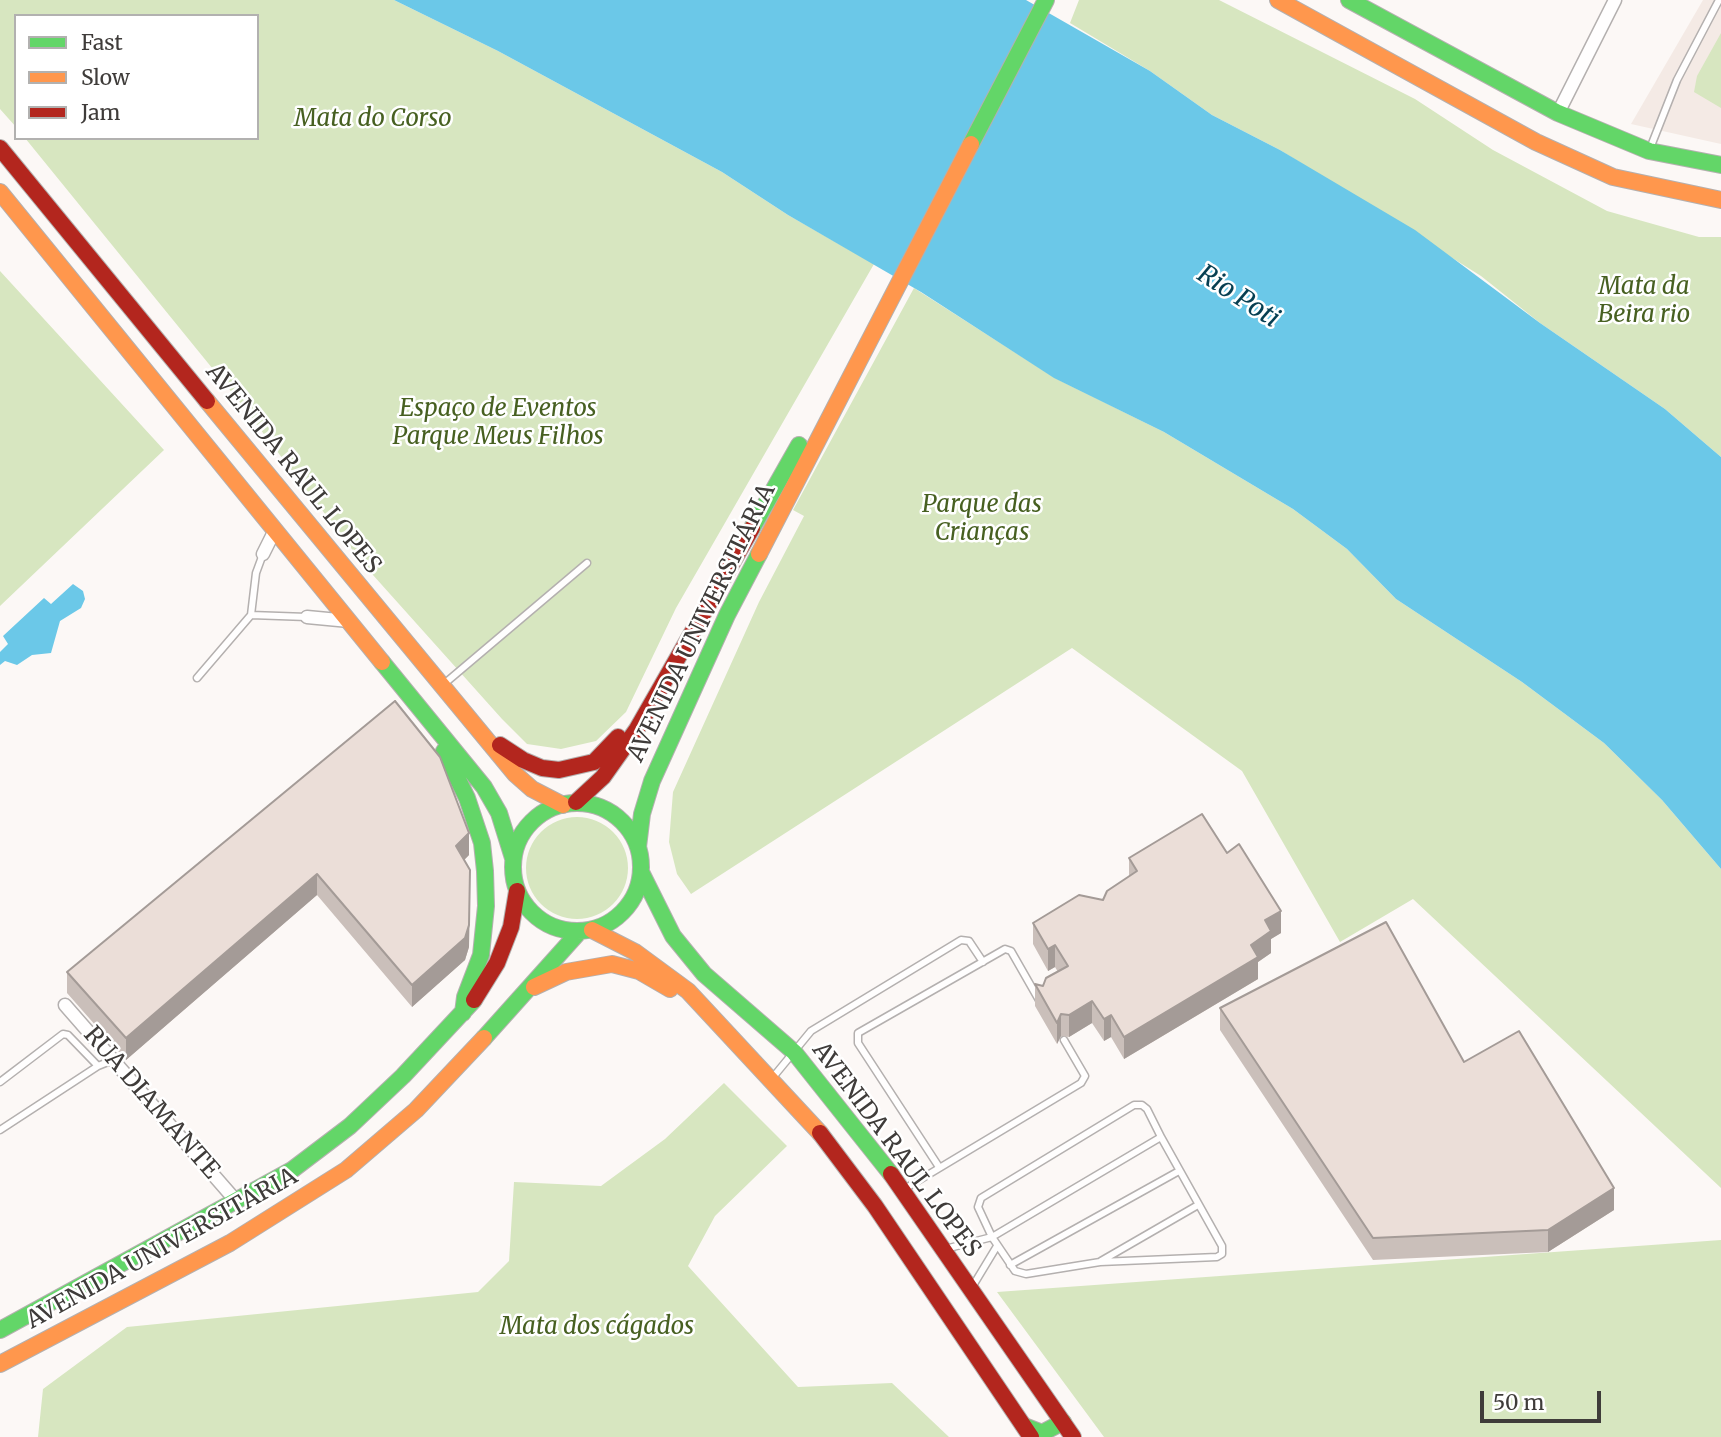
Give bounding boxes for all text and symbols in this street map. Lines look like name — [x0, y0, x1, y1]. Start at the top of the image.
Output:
legend — [14, 14, 259, 140]
text: Fast — [81, 29, 123, 56]
text: Slow — [81, 64, 130, 91]
text: Jam — [81, 99, 120, 126]
park label: Mata do Corso — [294, 105, 452, 133]
water label: Rio Poti — [1191, 259, 1285, 335]
park label: Mata da Beira rio — [1598, 273, 1690, 329]
street label: AVENIDA RAUL LOPES — [199, 358, 387, 580]
park label: Espaço de Eventos Parque Meus Filhos — [392, 395, 604, 451]
street label: AVENIDA UNIVERSITÁRIA — [622, 479, 782, 767]
park label: Parque das Crianças — [922, 491, 1042, 547]
street label: RUA DIAMANTE — [77, 1021, 225, 1185]
street label: AVENIDA RAUL LOPES — [806, 1037, 986, 1263]
street label: AVENIDA UNIVERSITÁRIA — [21, 1162, 303, 1336]
park label: Mata dos cágados — [500, 1313, 694, 1341]
scale bar — [1483, 1378, 1604, 1422]
text: 50 m — [1493, 1389, 1544, 1416]

